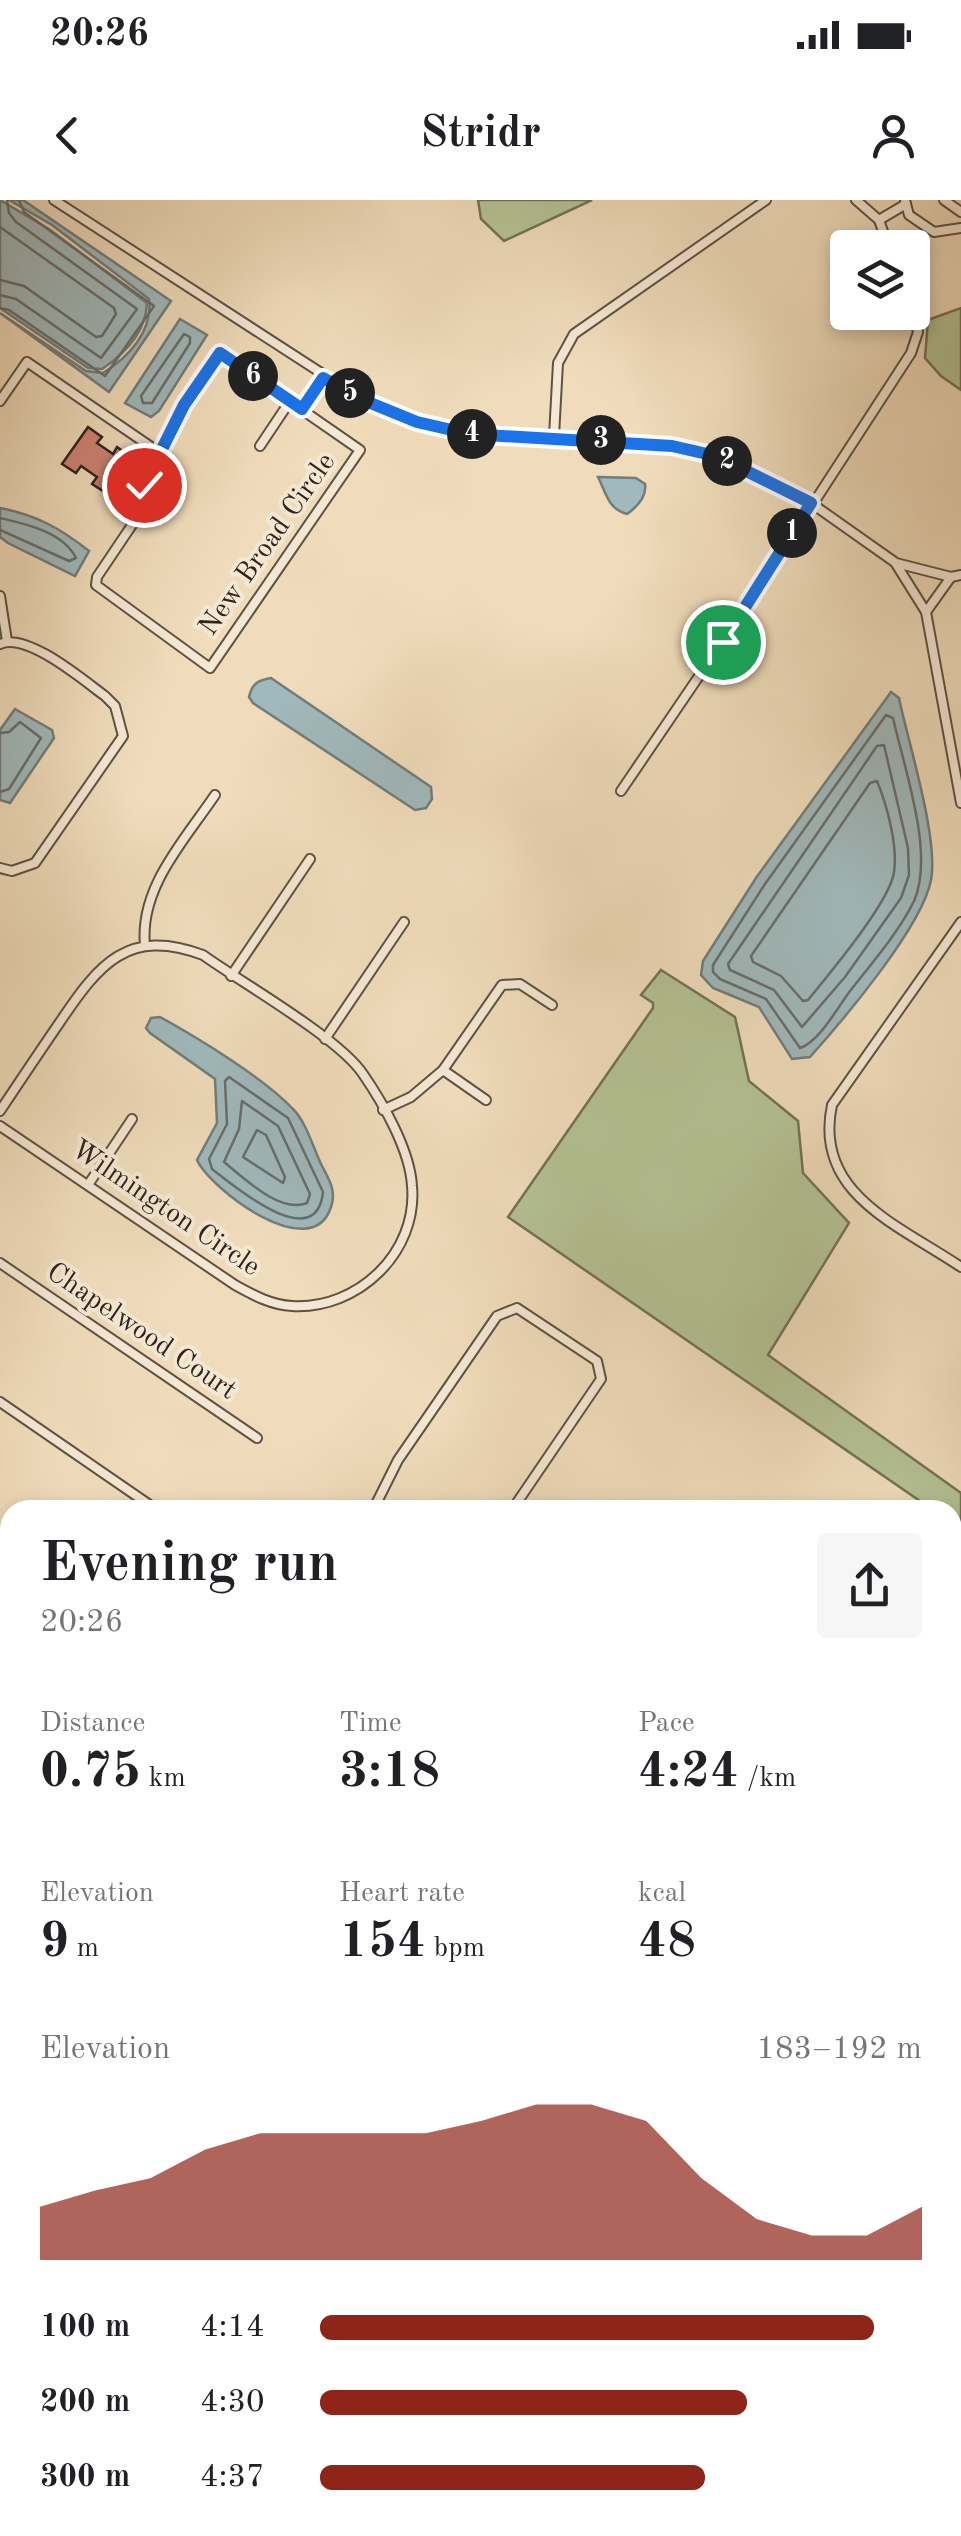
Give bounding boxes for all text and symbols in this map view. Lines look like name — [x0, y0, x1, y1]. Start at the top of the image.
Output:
text: 20:26 — [50, 16, 149, 54]
icon: back — [40, 108, 95, 163]
icon: person — [866, 108, 921, 163]
text: Stridr — [420, 112, 541, 157]
map controls — [830, 230, 930, 330]
button: layers — [830, 230, 930, 330]
pin: 6 — [228, 351, 278, 401]
text: 6 — [245, 362, 261, 390]
pin: 5 — [325, 368, 375, 418]
text: 5 — [342, 379, 358, 407]
pin: 4 — [447, 409, 497, 459]
pin: 3 — [576, 415, 626, 465]
text: 4 — [464, 420, 480, 448]
text: 3 — [593, 426, 609, 454]
pin: 2 — [702, 436, 752, 486]
pin — [102, 443, 187, 528]
text: 2 — [719, 447, 735, 475]
street label: New Broad Circle — [195, 449, 341, 641]
icon: check — [117, 458, 172, 513]
pin: 1 — [767, 508, 817, 558]
text: 1 — [784, 519, 800, 547]
pin — [681, 600, 766, 685]
icon: arrive — [696, 615, 751, 670]
street label: Wilmington Circle — [66, 1136, 264, 1282]
street label: Chapelwood Court — [41, 1258, 241, 1406]
button: share — [817, 1533, 922, 1638]
text: Evening run — [40, 1538, 338, 1593]
text: 20:26 — [40, 1607, 123, 1639]
text: Distance — [40, 1710, 145, 1738]
text: Time — [339, 1710, 402, 1738]
text: Pace — [638, 1710, 695, 1738]
text: 0.75 — [40, 1748, 141, 1798]
text: 3:18 — [339, 1748, 440, 1798]
text: 4:24 — [638, 1748, 739, 1798]
text: km — [141, 1765, 186, 1793]
text: /km — [739, 1765, 796, 1793]
text: Elevation — [40, 1880, 154, 1908]
text: Heart rate — [339, 1880, 465, 1908]
text: kcal — [638, 1880, 686, 1908]
text: 9 — [40, 1918, 69, 1968]
text: 154 — [339, 1918, 426, 1968]
text: 48 — [638, 1918, 696, 1968]
text: m — [69, 1935, 99, 1963]
text: bpm — [426, 1935, 485, 1963]
text: Elevation — [40, 2034, 170, 2066]
text: 183–192 m — [756, 2034, 922, 2066]
text: 100 m — [40, 2312, 130, 2344]
text: 4:14 — [200, 2312, 265, 2344]
text: 200 m — [40, 2387, 130, 2419]
text: 4:30 — [200, 2387, 265, 2419]
text: 300 m — [40, 2462, 130, 2494]
text: 4:37 — [200, 2462, 265, 2494]

